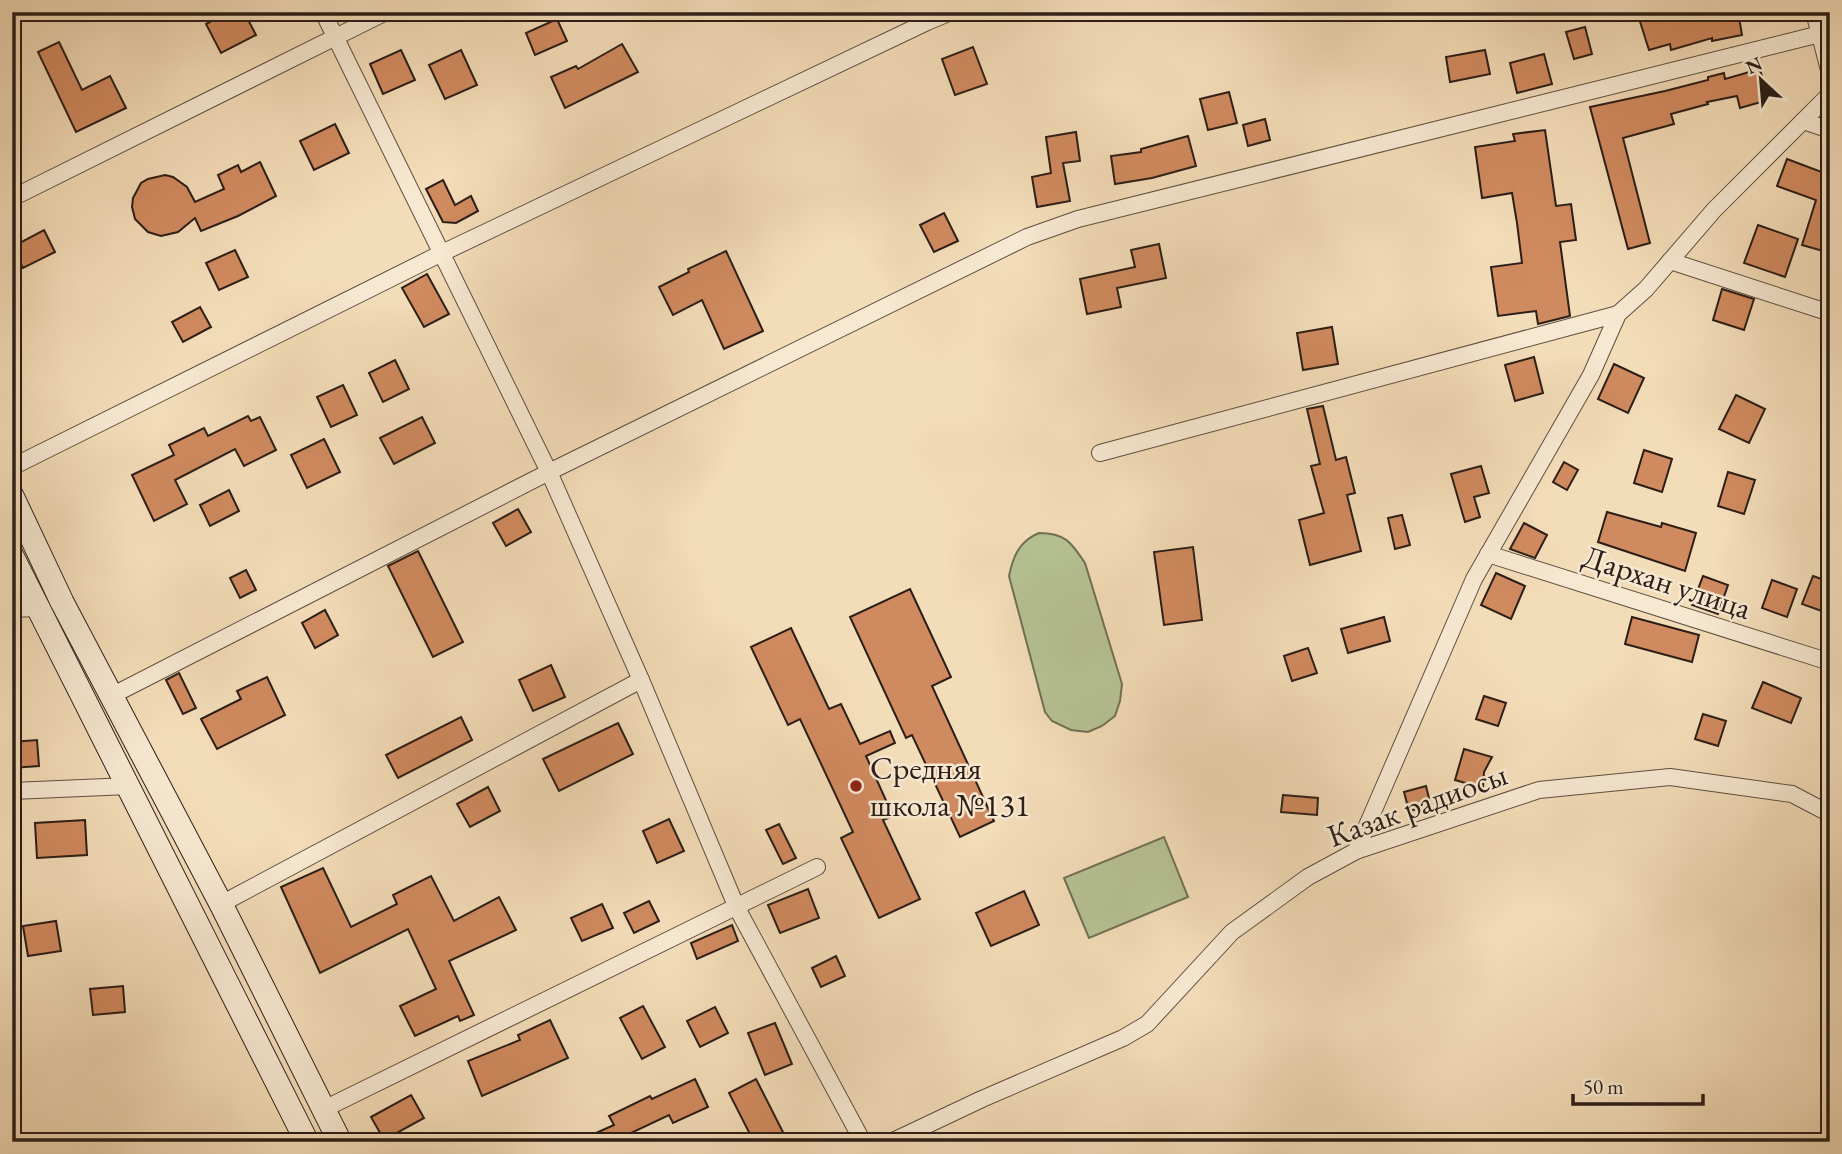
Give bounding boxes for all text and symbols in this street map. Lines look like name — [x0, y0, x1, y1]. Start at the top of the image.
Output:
north arrow — [1727, 46, 1797, 116]
text: N — [1741, 50, 1767, 80]
street label: Дархан улица — [1577, 535, 1757, 629]
place label: Средняя школа №131 — [870, 747, 1030, 826]
street label: Казак радиосы — [1321, 753, 1513, 857]
marker: Средняя школа №131 — [848, 778, 864, 794]
scale bar — [1573, 1063, 1702, 1107]
text: 50 m — [1583, 1073, 1624, 1100]

